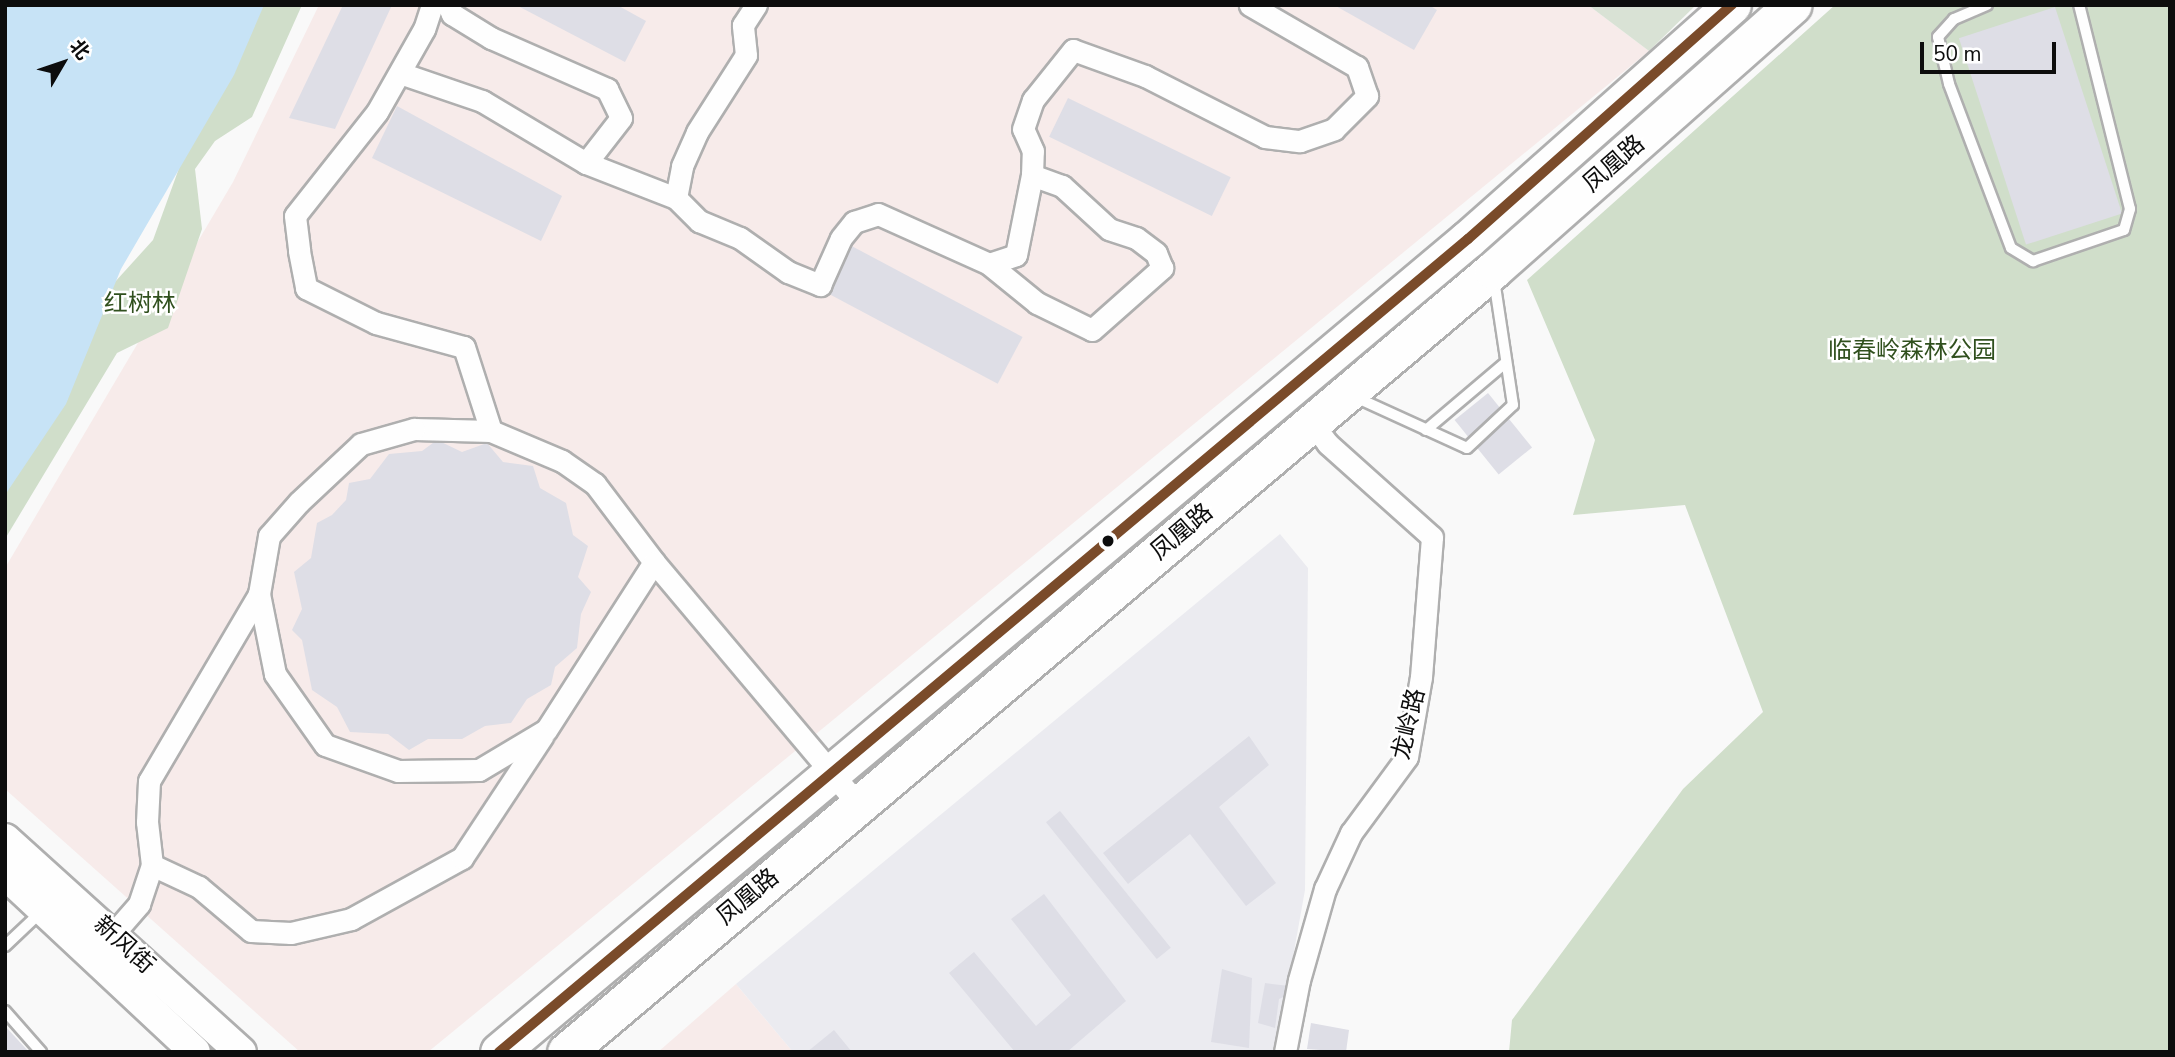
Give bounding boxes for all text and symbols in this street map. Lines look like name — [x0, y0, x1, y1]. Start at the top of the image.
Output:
north arrow — [28, 28, 98, 98]
scale bar — [1923, 28, 2060, 72]
text: 北 — [63, 34, 95, 65]
text: 50 m — [1933, 40, 1982, 68]
street label: 凤凰路 — [1577, 130, 1651, 198]
park label: 红树林 — [104, 290, 176, 318]
park label: 临春岭森林公园 — [1828, 337, 1996, 365]
street label: 凤凰路 — [1145, 498, 1219, 566]
unlabelled marker — [1101, 534, 1115, 548]
street label: 龙岭路 — [1387, 686, 1431, 762]
street label: 凤凰路 — [711, 863, 785, 931]
street label: 新风街 — [88, 910, 160, 980]

